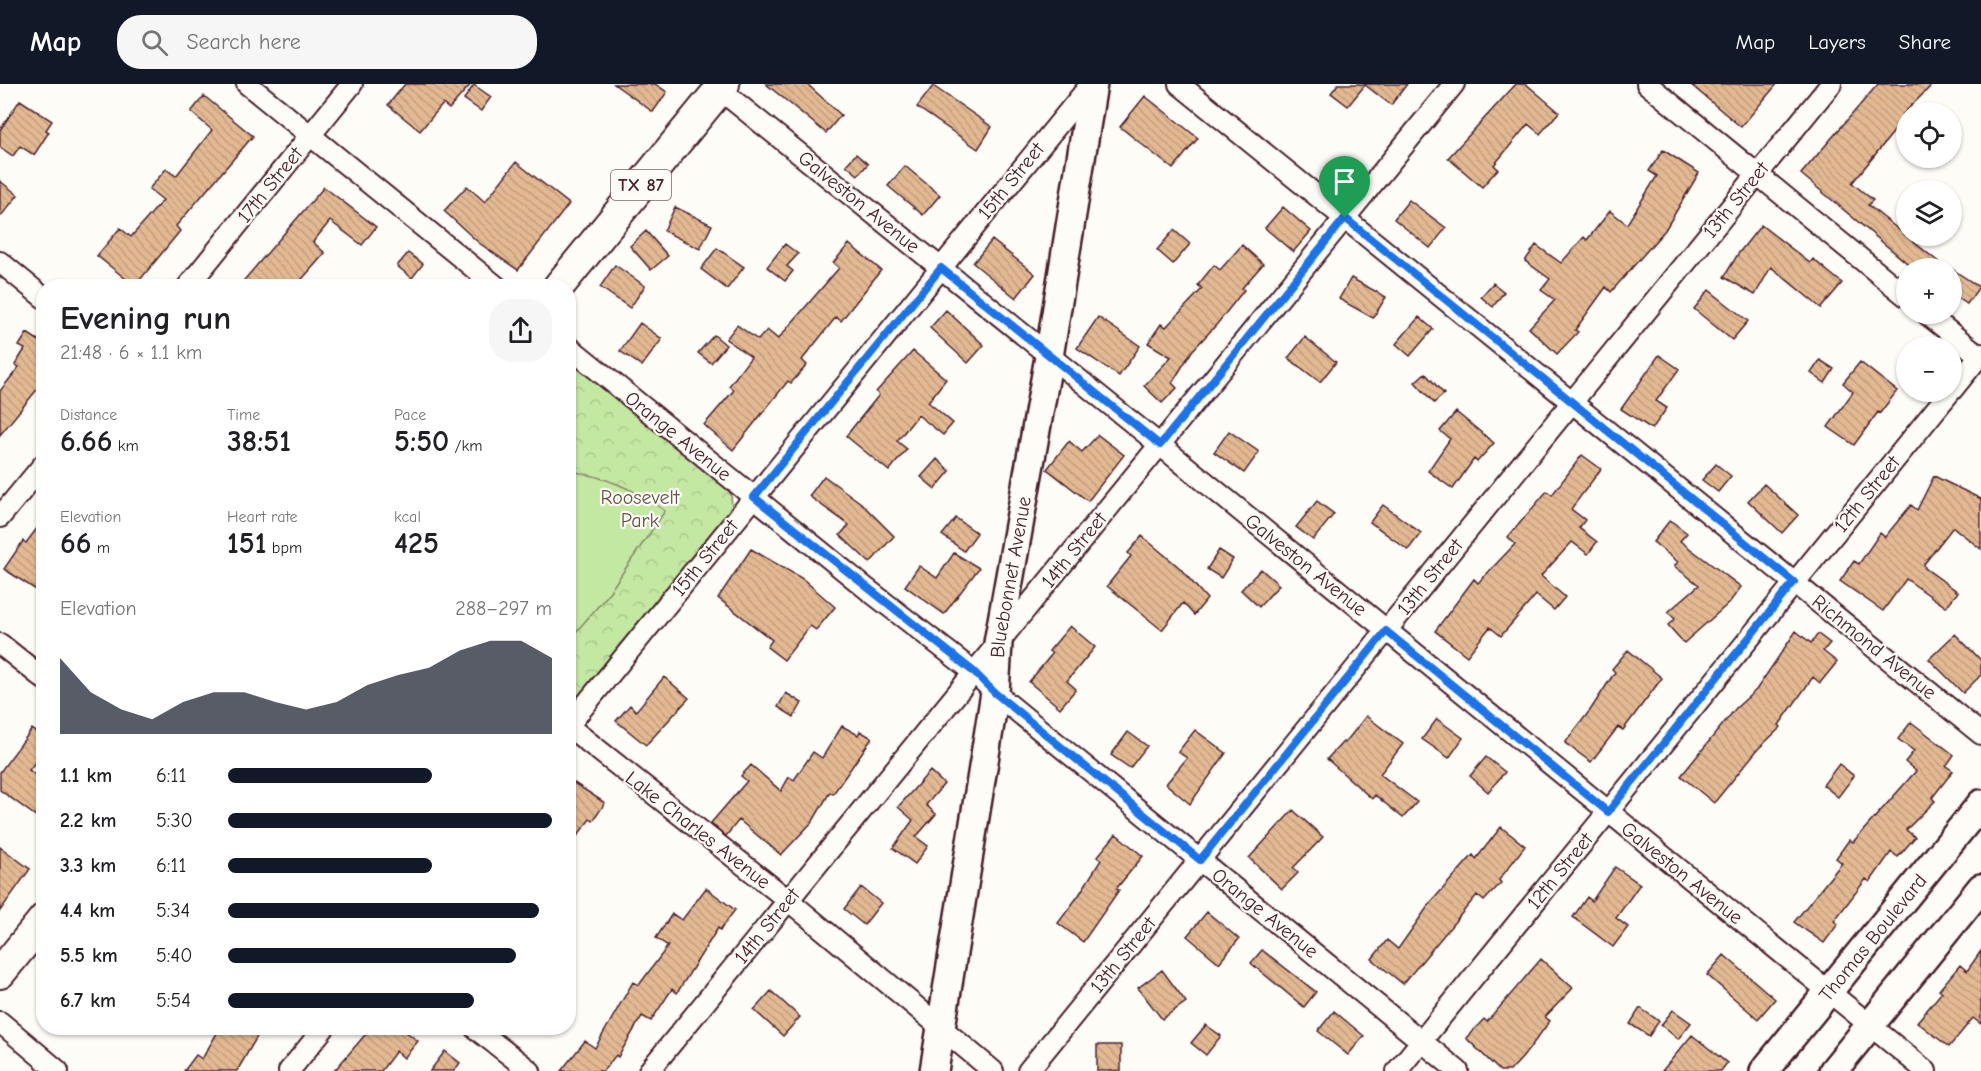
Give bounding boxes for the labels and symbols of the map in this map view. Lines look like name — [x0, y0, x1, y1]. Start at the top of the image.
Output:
street label: 15th Street — [973, 137, 1050, 224]
street label: 17th Street — [233, 142, 308, 227]
street label: Galveston Avenue — [794, 146, 924, 258]
pin — [1319, 156, 1370, 218]
street label: 13th Street — [1698, 156, 1774, 243]
road number: TX 87 — [611, 170, 671, 200]
street label: Orange Avenue — [620, 386, 736, 486]
street label: 12th Street — [1829, 450, 1906, 537]
park label: Roosevelt Park — [600, 486, 681, 532]
street label: Bluebonnet Avenue — [986, 494, 1035, 659]
street label: 14th Street — [1037, 507, 1112, 593]
street label: Galveston Avenue — [1241, 509, 1371, 621]
street label: 15th Street — [667, 514, 744, 601]
street label: 13th Street — [1392, 533, 1468, 620]
street label: Richmond Avenue — [1807, 590, 1941, 704]
street label: Lake Charles Avenue — [621, 766, 775, 894]
street label: Galveston Avenue — [1617, 817, 1747, 929]
street label: 12th Street — [1522, 827, 1599, 914]
street label: Orange Avenue — [1207, 863, 1323, 963]
street label: Thomas Boulevard — [1814, 869, 1931, 1006]
street label: 14th Street — [730, 883, 805, 969]
street label: 13th Street — [1085, 911, 1161, 998]

